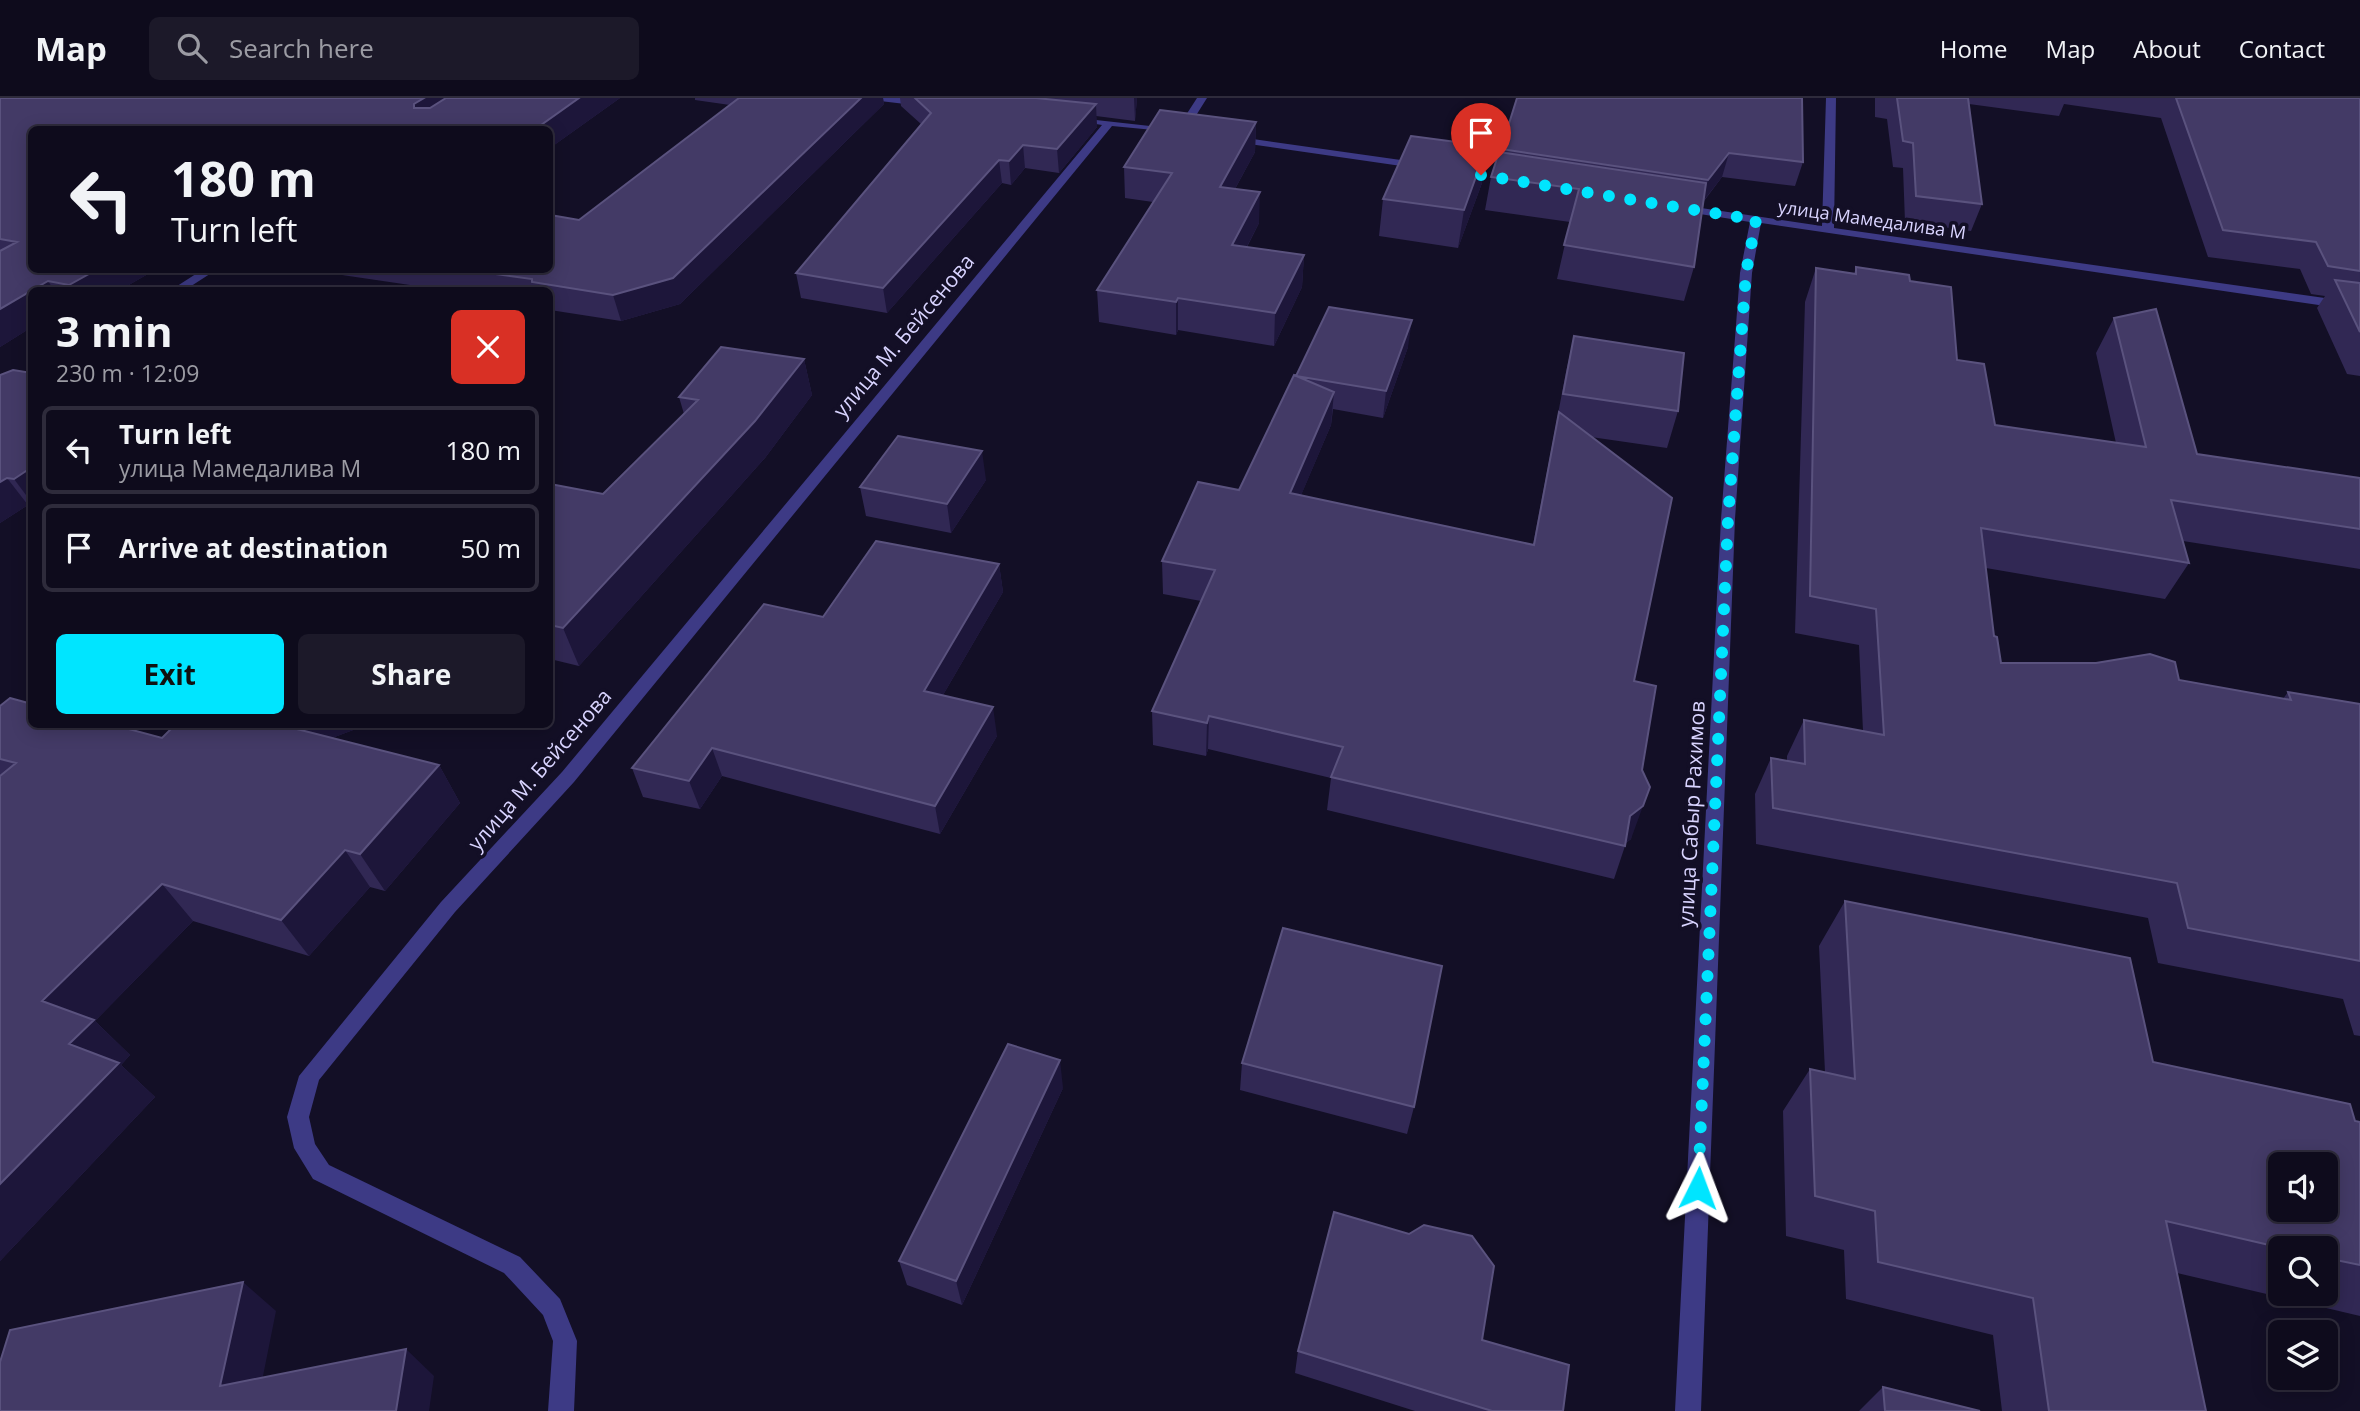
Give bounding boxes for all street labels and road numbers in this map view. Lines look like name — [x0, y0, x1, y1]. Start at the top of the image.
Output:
street label: улица Мамедалива М — [1777, 194, 1968, 244]
street label: улица М. Бейсенова — [826, 248, 980, 423]
street label: улица М. Бейсенова — [461, 683, 617, 856]
street label: улица Сабыр Рахимов — [1671, 700, 1711, 928]

